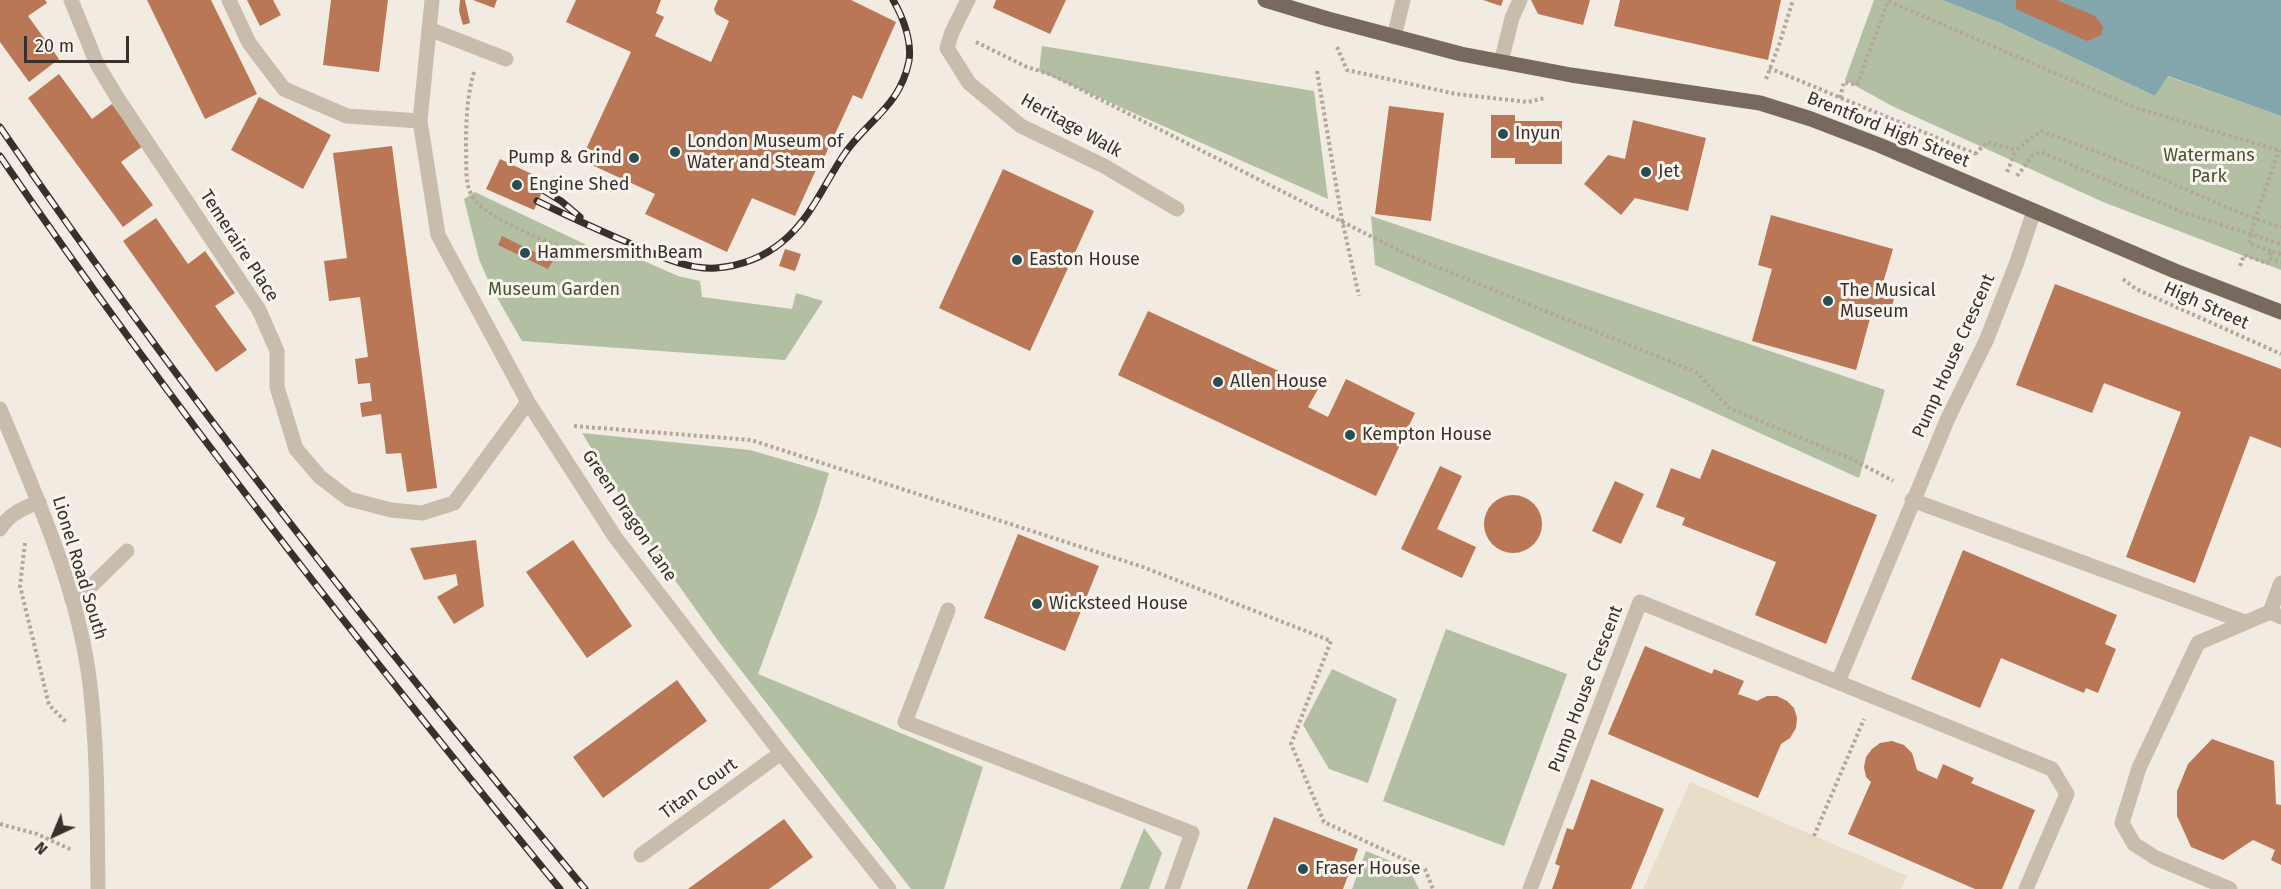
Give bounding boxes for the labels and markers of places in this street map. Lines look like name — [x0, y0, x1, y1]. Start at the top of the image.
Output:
place label: Inyun — [1515, 123, 1561, 145]
marker: Inyun — [1496, 127, 1510, 141]
place label: London Museum of Water and Steam — [687, 131, 843, 174]
marker: London Museum of Water and Steam — [668, 145, 682, 159]
place label: Pump & Grind — [508, 147, 622, 169]
marker: Pump & Grind — [627, 151, 641, 165]
place label: Jet — [1658, 161, 1680, 183]
marker: Jet — [1639, 165, 1653, 179]
place label: Engine Shed — [529, 174, 629, 196]
marker: Engine Shed — [510, 178, 524, 192]
place label: Hammersmith Beam — [537, 242, 703, 264]
marker: Hammersmith Beam — [518, 246, 532, 260]
place label: Easton House — [1029, 249, 1140, 271]
marker: Easton House — [1010, 253, 1024, 267]
place label: The Musical Museum — [1840, 280, 1936, 322]
marker: The Musical Museum — [1821, 294, 1835, 308]
place label: Allen House — [1230, 371, 1327, 393]
marker: Allen House — [1211, 375, 1225, 389]
place label: Kempton House — [1362, 424, 1492, 446]
marker: Kempton House — [1343, 428, 1357, 442]
place label: Wicksteed House — [1049, 593, 1188, 615]
marker: Wicksteed House — [1030, 597, 1044, 611]
place label: Fraser House — [1315, 858, 1421, 880]
marker: Fraser House — [1296, 862, 1310, 876]

